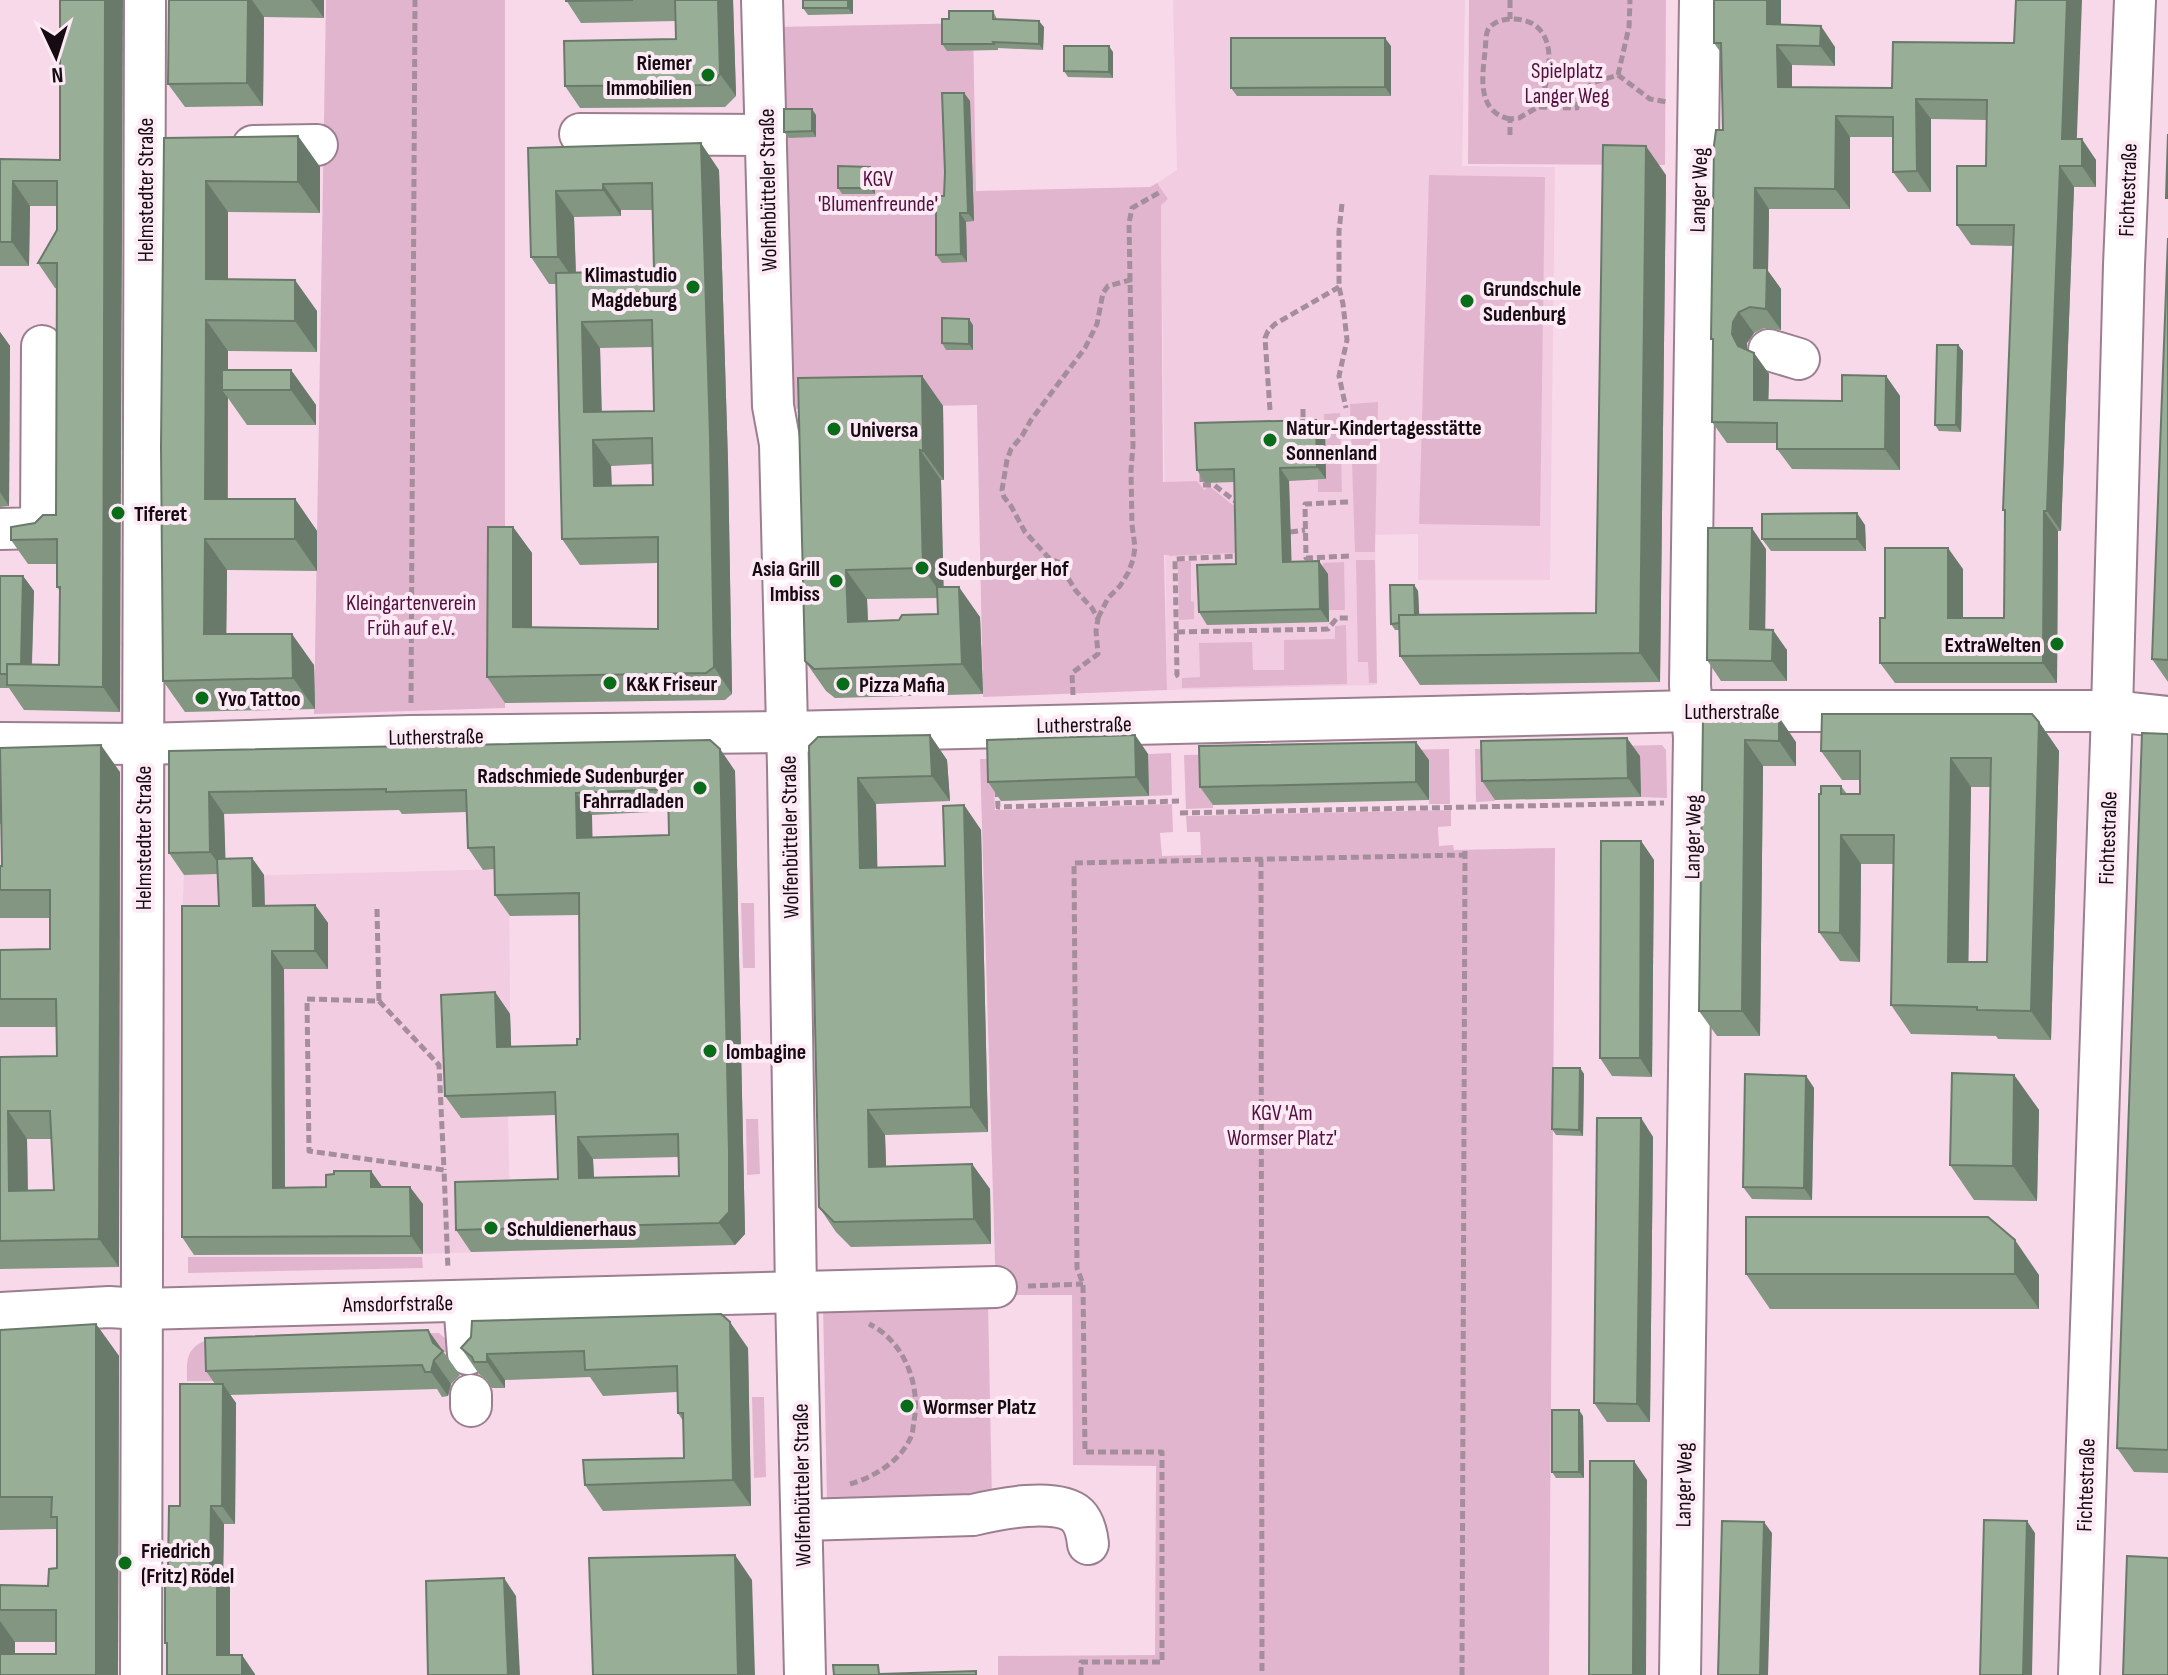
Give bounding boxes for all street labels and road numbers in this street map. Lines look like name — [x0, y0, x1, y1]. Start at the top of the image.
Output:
street label: Wolfenbütteler Straße — [754, 108, 783, 272]
street label: Helmstedter Straße — [133, 118, 160, 262]
street label: Fichtestraße — [2113, 143, 2144, 237]
street label: Langer Weg — [1685, 147, 1714, 233]
street label: Lutherstraße — [1684, 699, 1780, 726]
street label: Lutherstraße — [1036, 711, 1132, 740]
street label: Lutherstraße — [388, 723, 484, 752]
street label: Wolfenbütteler Straße — [776, 755, 805, 919]
street label: Helmstedter Straße — [131, 766, 158, 910]
street label: Fichtestraße — [2093, 791, 2124, 885]
street label: Langer Weg — [1679, 794, 1708, 880]
street label: Amsdorfstraße — [342, 1290, 453, 1319]
street label: Wolfenbütteler Straße — [788, 1403, 817, 1567]
street label: Fichtestraße — [2071, 1438, 2102, 1532]
street label: Langer Weg — [1670, 1442, 1699, 1528]

